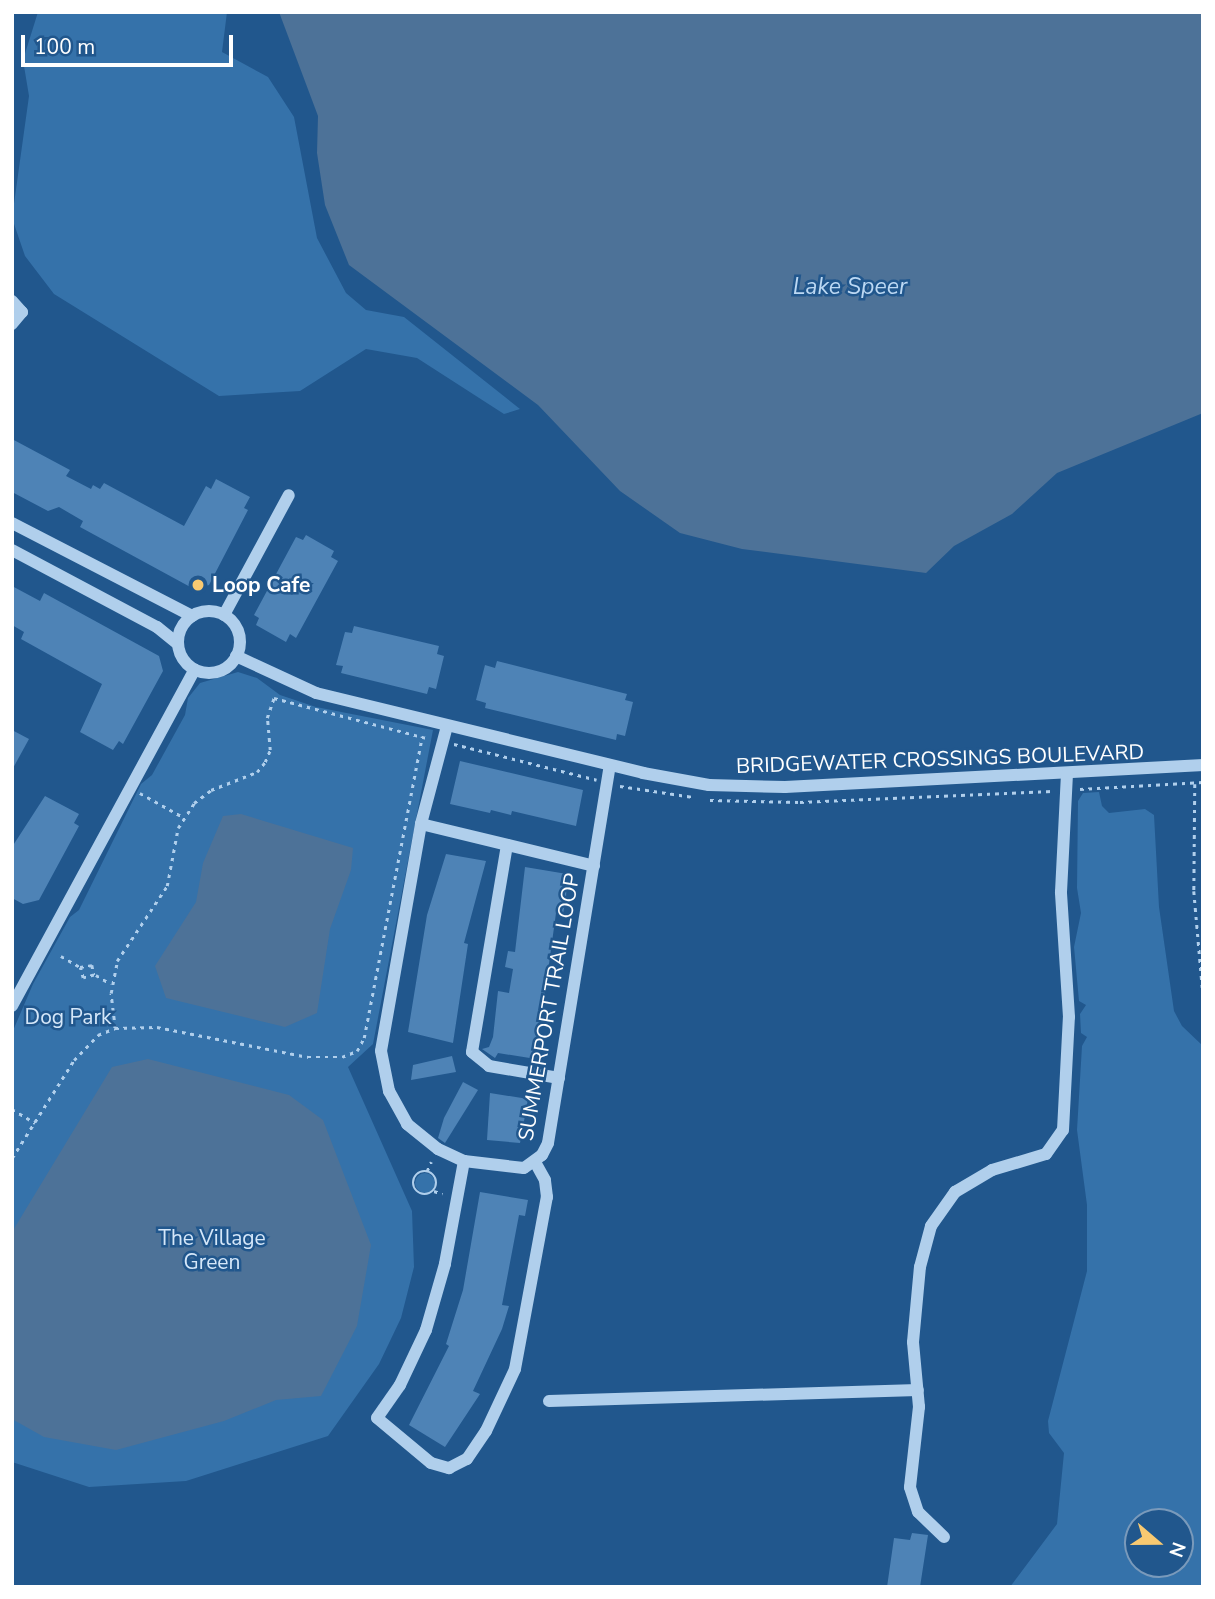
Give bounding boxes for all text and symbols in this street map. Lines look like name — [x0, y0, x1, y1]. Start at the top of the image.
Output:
scale bar — [24, 21, 236, 65]
text: 100 m — [34, 33, 95, 61]
water label: Lake Speer — [793, 273, 907, 301]
place label: Loop Cafe — [212, 572, 310, 598]
marker: Loop Cafe — [190, 577, 206, 593]
street label: BRIDGEWATER CROSSINGS BOULEVARD — [735, 739, 1145, 779]
street label: SUMMERPORT TRAIL LOOP — [513, 871, 585, 1143]
park label: Dog Park — [25, 1004, 111, 1030]
park label: The Village Green — [158, 1225, 266, 1275]
north arrow — [1124, 1508, 1194, 1578]
text: N — [1162, 1538, 1192, 1561]

